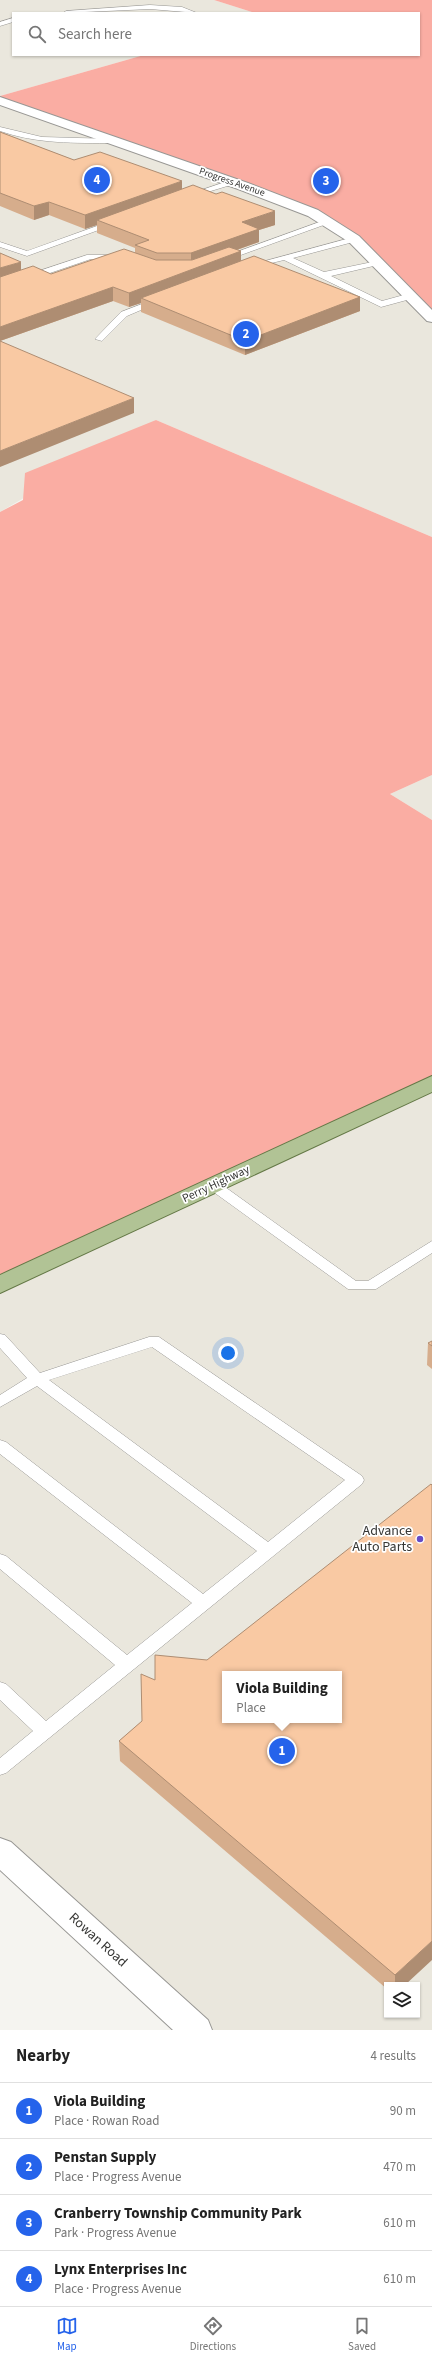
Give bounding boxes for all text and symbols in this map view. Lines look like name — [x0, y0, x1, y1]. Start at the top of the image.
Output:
search box — [12, 12, 420, 56]
icon: search — [26, 23, 48, 45]
text: Search here — [58, 24, 132, 45]
street label: Progress Avenue — [197, 164, 267, 200]
pin: 4 — [84, 165, 110, 195]
pin: 3 — [313, 166, 339, 196]
pin: 2 — [233, 319, 259, 349]
street label: Perry Highway — [180, 1161, 253, 1207]
your location — [218, 1343, 238, 1363]
place label: Advance Auto Parts — [352, 1521, 412, 1557]
marker: Advance Auto Parts — [415, 1534, 425, 1544]
popup — [222, 1671, 342, 1723]
text: Viola Building — [236, 1678, 328, 1699]
text: Place — [236, 1699, 266, 1717]
pin: 1 — [269, 1736, 295, 1766]
street label: Rowan Road — [64, 1908, 132, 1972]
map controls — [384, 1982, 420, 2018]
button: layers — [384, 1982, 420, 2018]
text: Nearby — [16, 2044, 70, 2068]
text: 4 results — [371, 2047, 416, 2065]
text: Viola Building — [54, 2091, 145, 2112]
text: 1 — [26, 2102, 32, 2120]
text: 90 m — [390, 2102, 416, 2120]
text: Place · Rowan Road — [54, 2112, 159, 2130]
text: Penstan Supply — [54, 2147, 156, 2168]
text: 2 — [26, 2158, 32, 2176]
text: 470 m — [383, 2158, 416, 2176]
text: Place · Progress Avenue — [54, 2168, 182, 2186]
text: Cranberry Township Community Park — [54, 2203, 302, 2224]
text: 3 — [26, 2214, 32, 2232]
text: 610 m — [383, 2214, 416, 2232]
text: Park · Progress Avenue — [54, 2224, 176, 2242]
text: Lynx Enterprises Inc — [54, 2259, 187, 2280]
text: 4 — [26, 2270, 32, 2288]
text: 610 m — [383, 2270, 416, 2288]
text: Place · Progress Avenue — [54, 2280, 182, 2298]
tab: Map — [56, 2315, 78, 2354]
tab: Directions — [190, 2315, 236, 2354]
tab: Saved — [348, 2315, 376, 2354]

